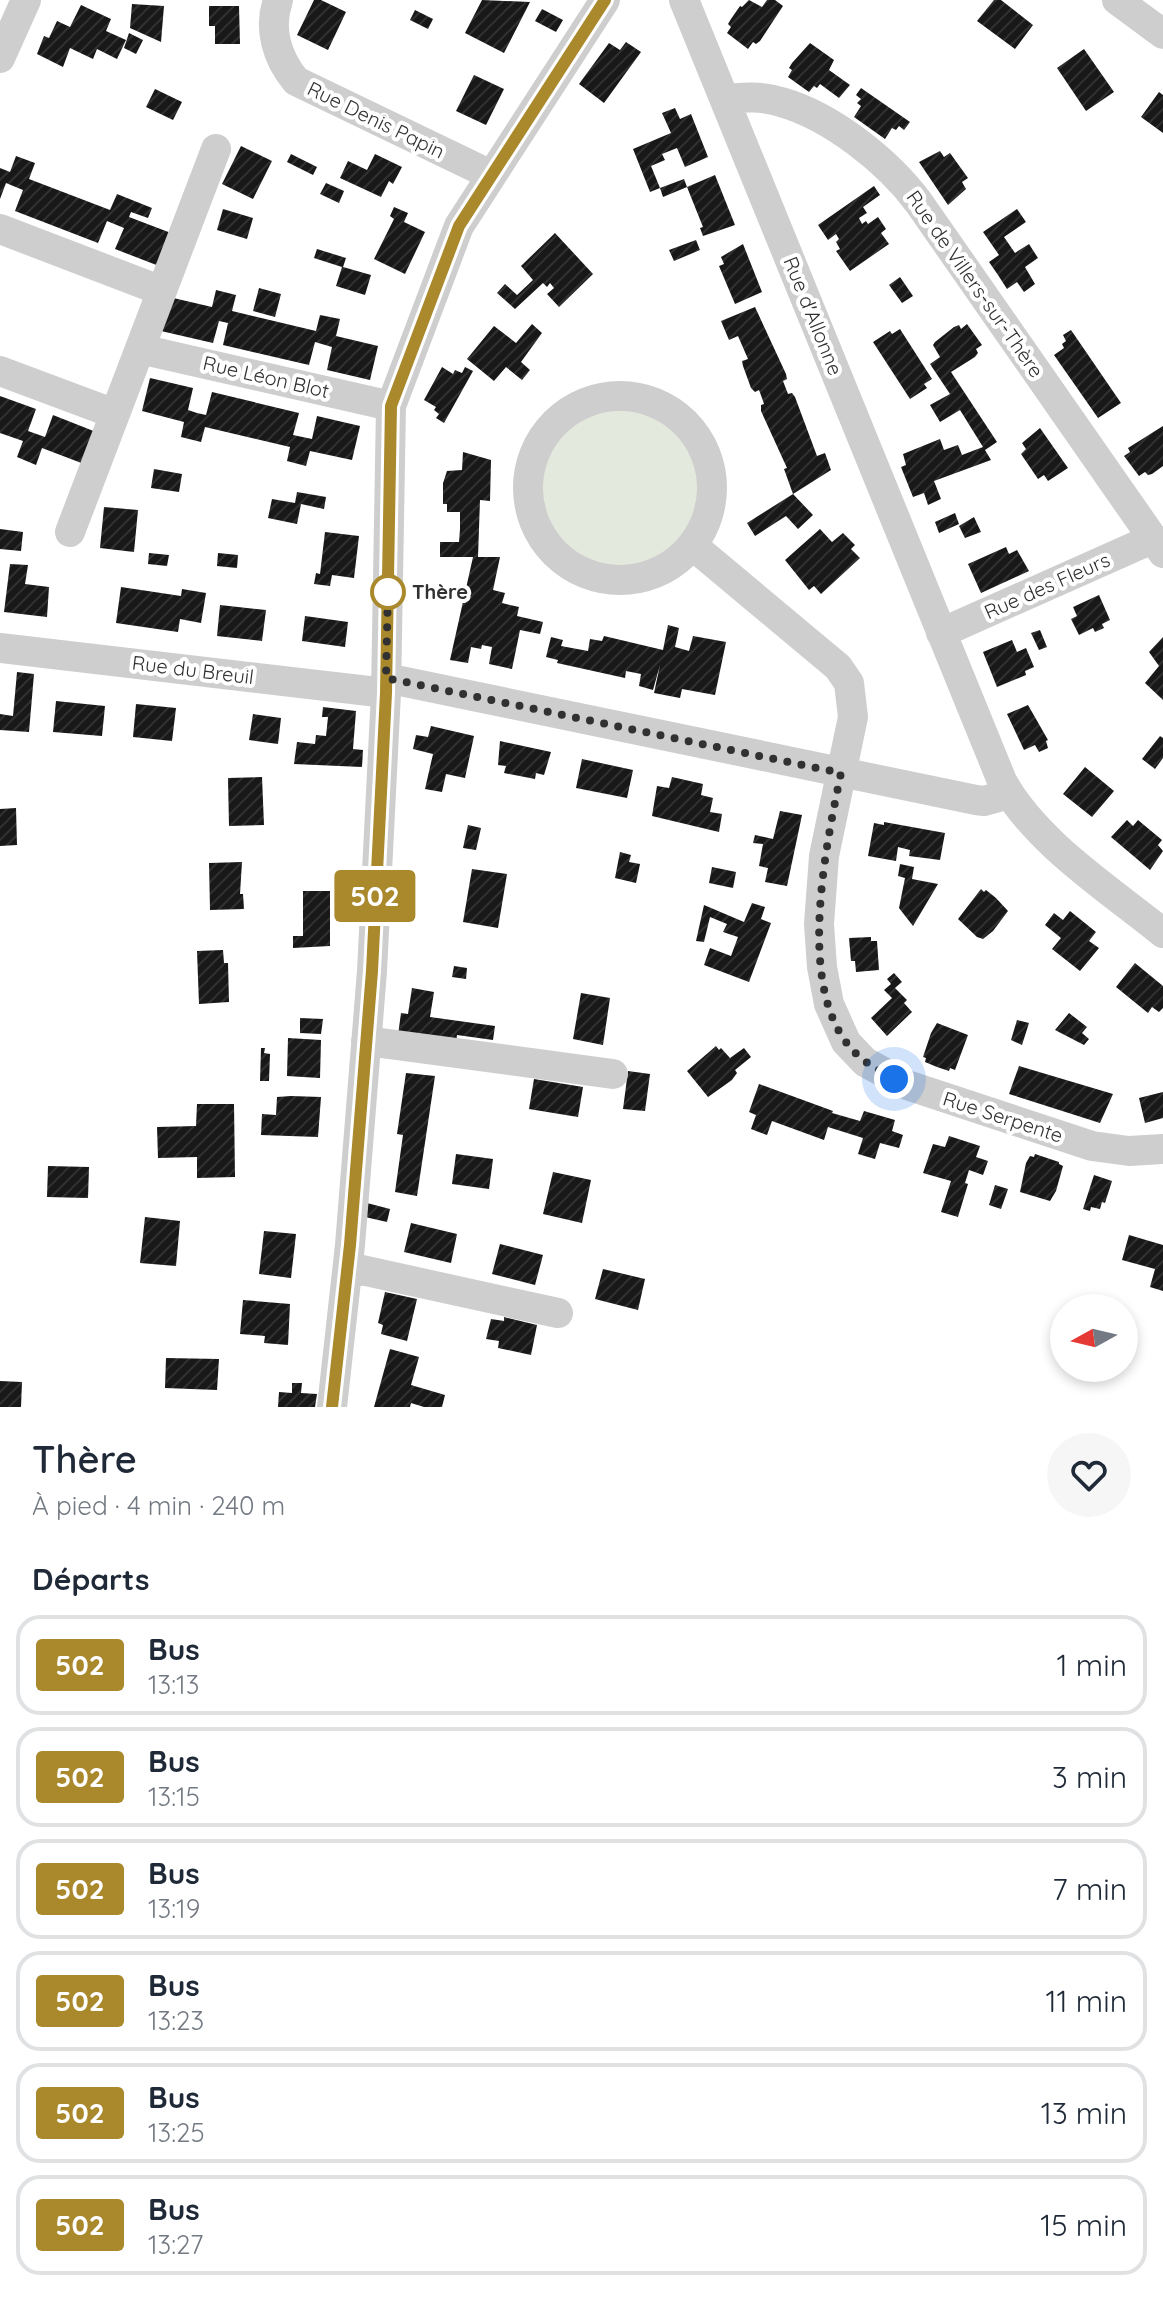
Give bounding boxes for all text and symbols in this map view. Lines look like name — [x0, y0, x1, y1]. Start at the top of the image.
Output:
street label: Rue Denis Papin — [303, 75, 449, 164]
street label: Rue de Villers-sur-Thère — [901, 185, 1049, 382]
street label: Rue d'Allonne — [778, 253, 849, 379]
street label: Rue Léon Blot — [201, 350, 332, 403]
street label: Rue des Fleurs — [980, 547, 1114, 624]
marker: Thère — [371, 575, 405, 609]
place label: Thère — [412, 579, 468, 604]
street label: Rue du Breuil — [131, 650, 255, 689]
line badge: 502 — [329, 870, 421, 922]
text: 502 — [350, 878, 400, 913]
your location — [874, 1059, 914, 1099]
street label: Rue Serpente — [940, 1085, 1066, 1148]
north arrow — [1050, 1294, 1138, 1382]
map controls — [1050, 1294, 1138, 1382]
button: heart — [1047, 1433, 1131, 1517]
text: Thère — [32, 1435, 137, 1483]
text: À pied · 4 min · 240 m — [32, 1489, 285, 1522]
text: Départs — [32, 1560, 149, 1598]
text: Bus — [148, 1630, 200, 1668]
text: 1 min — [1057, 1646, 1127, 1684]
text: 502 — [55, 1647, 105, 1682]
text: 13:13 — [148, 1668, 199, 1701]
text: Bus — [148, 1742, 200, 1780]
text: 3 min — [1052, 1758, 1127, 1796]
text: 502 — [55, 1759, 105, 1794]
text: 13:15 — [148, 1780, 200, 1813]
text: Bus — [148, 1854, 200, 1892]
text: 7 min — [1052, 1870, 1127, 1908]
text: 502 — [55, 1871, 105, 1906]
text: 13:19 — [148, 1892, 200, 1925]
text: Bus — [148, 1966, 200, 2004]
text: 11 min — [1045, 1982, 1127, 2020]
text: 502 — [55, 1983, 105, 2018]
text: 13:23 — [148, 2004, 204, 2037]
text: Bus — [148, 2078, 200, 2116]
text: 13 min — [1041, 2094, 1127, 2132]
text: 502 — [55, 2095, 105, 2130]
text: 13:25 — [148, 2116, 205, 2149]
text: Bus — [148, 2190, 200, 2228]
text: 15 min — [1040, 2206, 1127, 2244]
text: 502 — [55, 2207, 105, 2242]
text: 13:27 — [148, 2228, 203, 2261]

